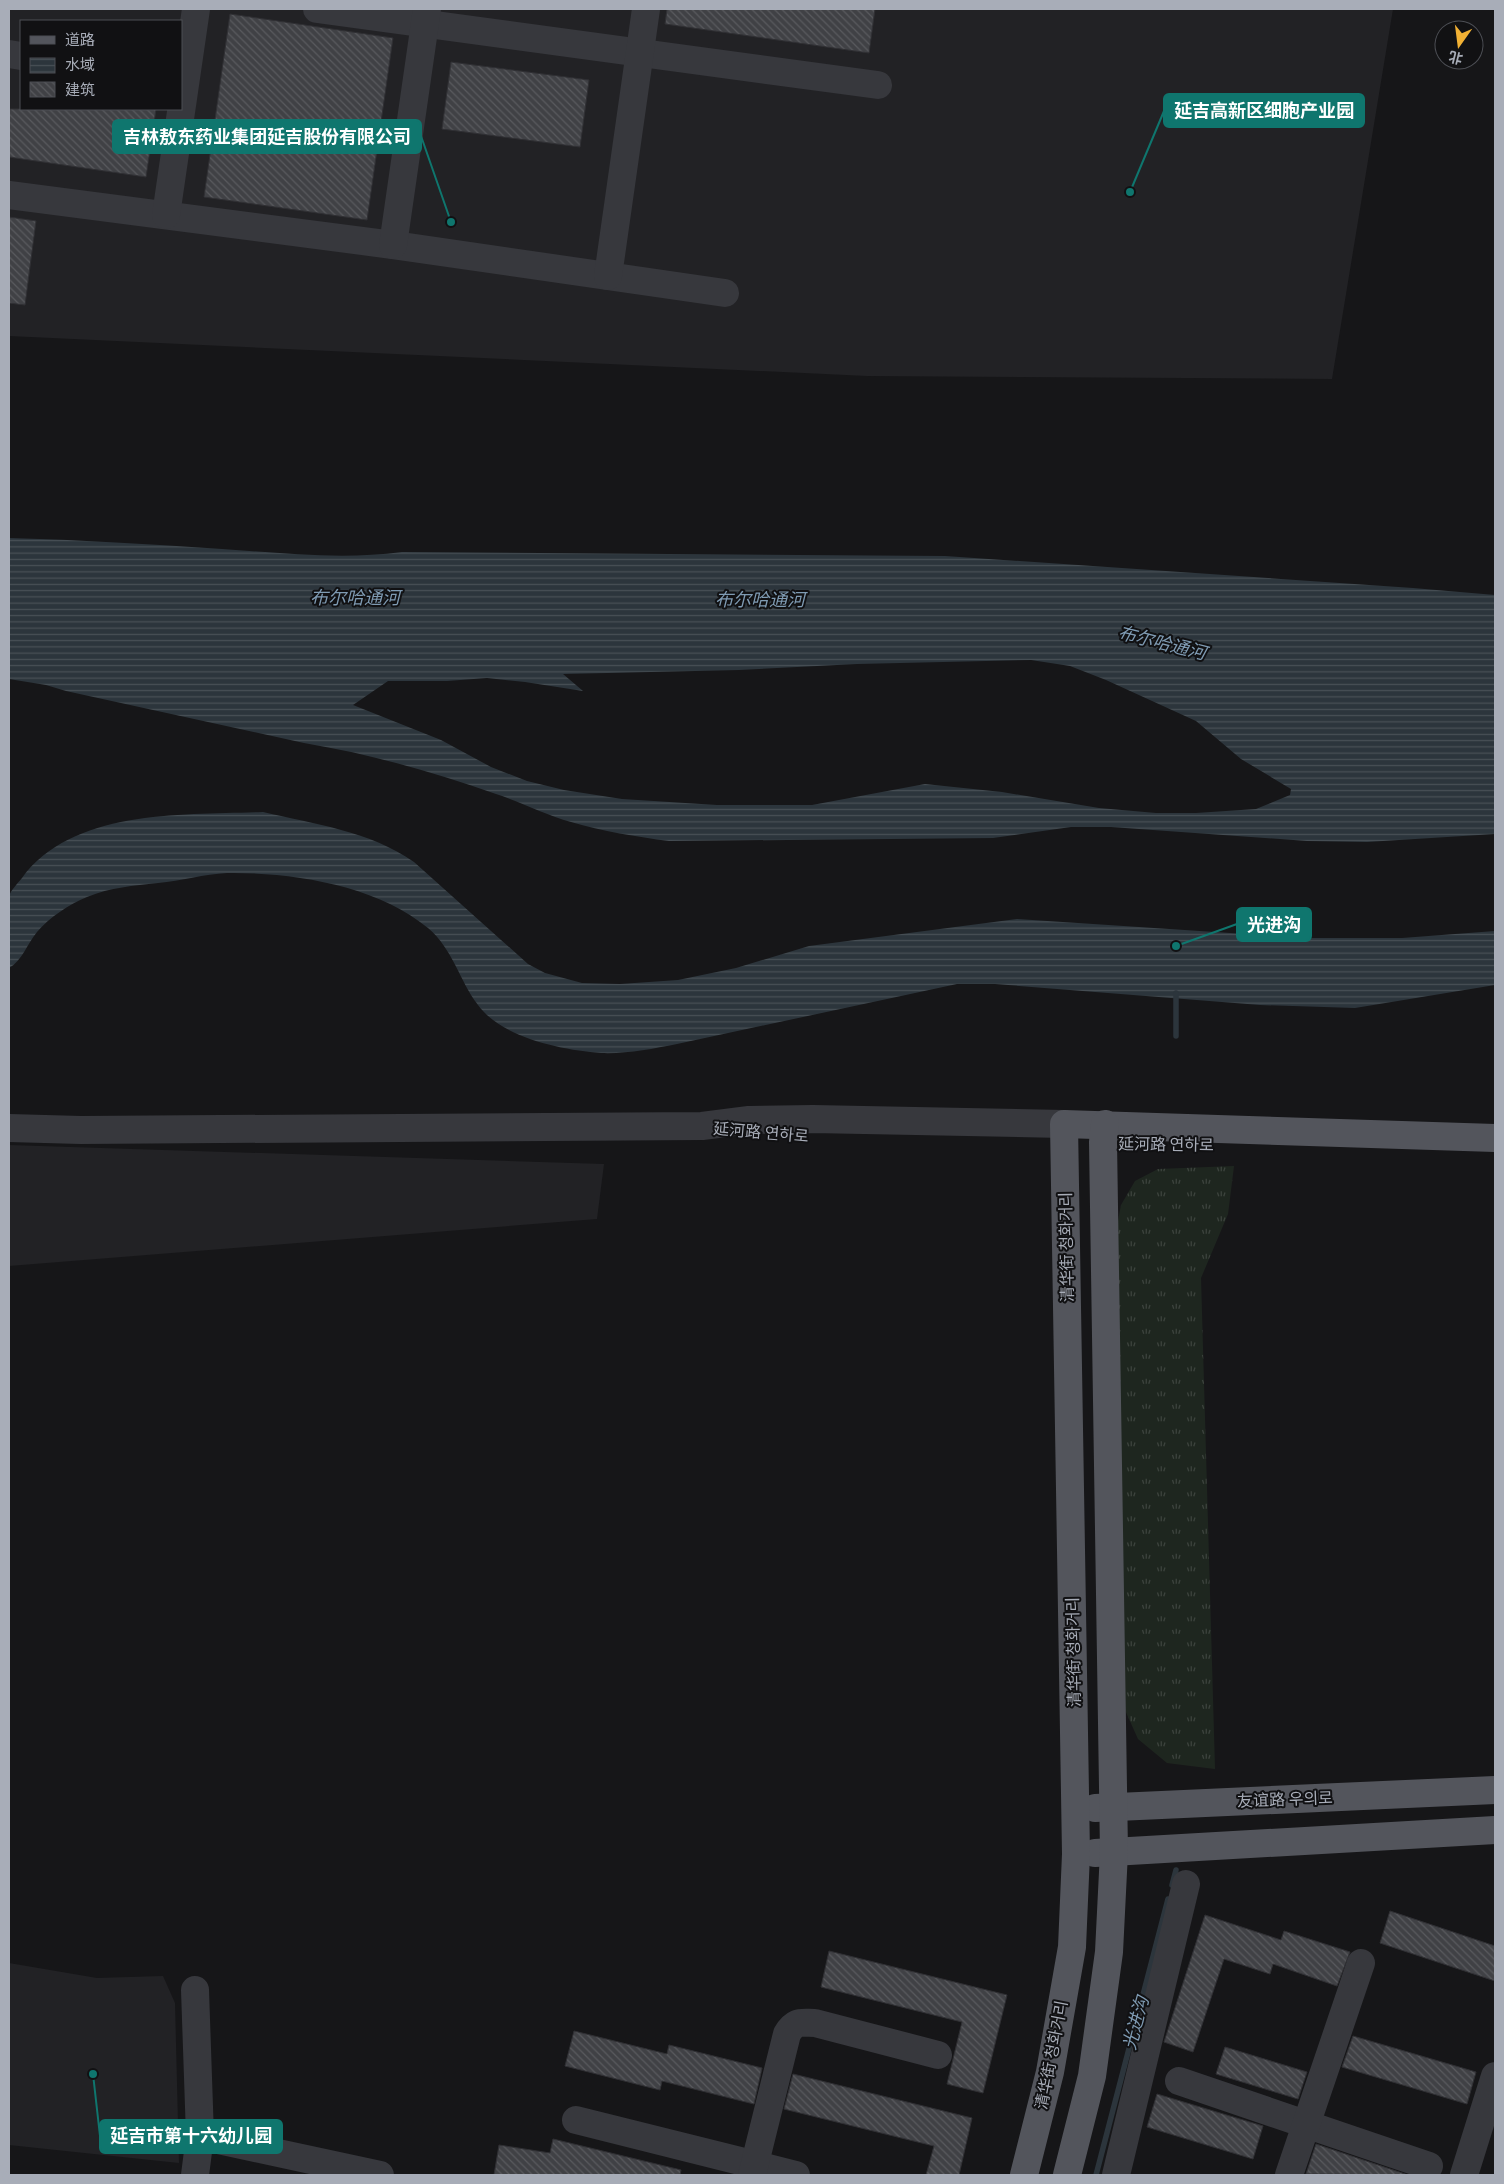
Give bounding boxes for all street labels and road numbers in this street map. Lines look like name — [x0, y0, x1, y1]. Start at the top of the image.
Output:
street label: 延河路 연하로 — [712, 1119, 810, 1146]
street label: 延河路 연하로 — [1118, 1134, 1214, 1155]
street label: 清华街 청화거리 — [1056, 1192, 1077, 1302]
street label: 清华街 청화거리 — [1063, 1597, 1084, 1707]
street label: 友谊路 우의로 — [1237, 1788, 1333, 1811]
street label: 清华街 청화거리 — [1032, 1999, 1071, 2111]

